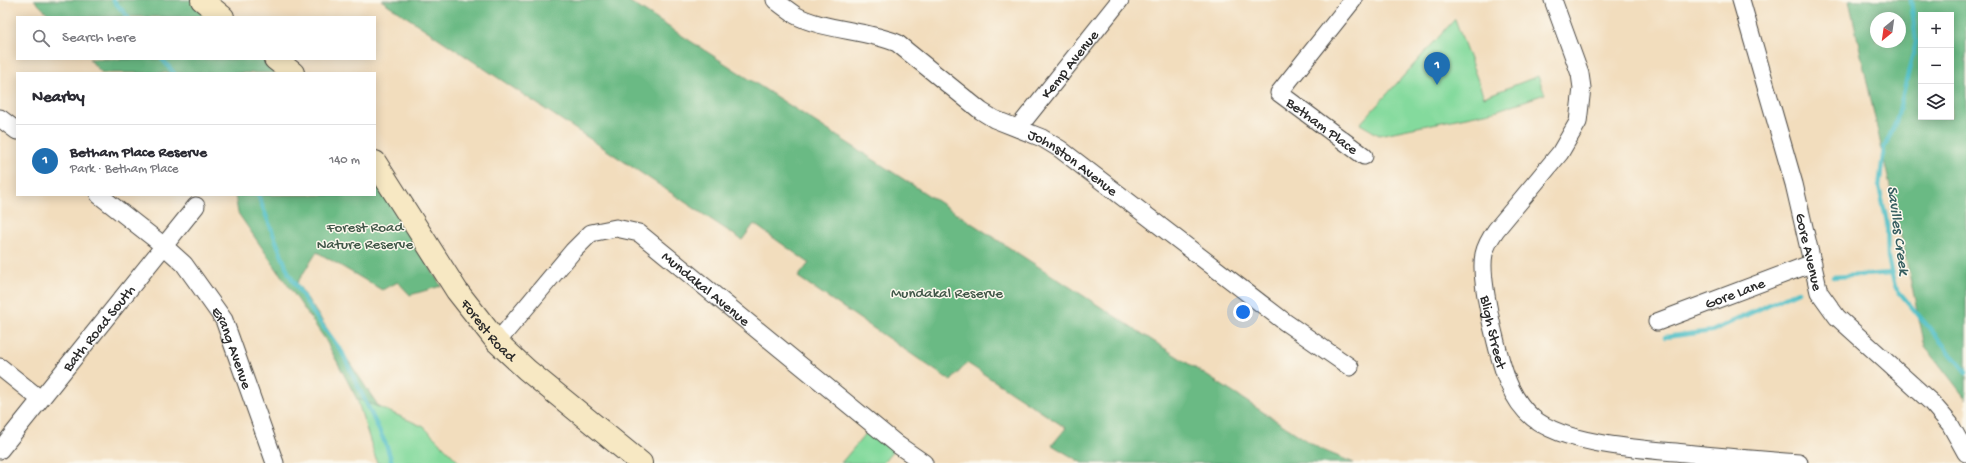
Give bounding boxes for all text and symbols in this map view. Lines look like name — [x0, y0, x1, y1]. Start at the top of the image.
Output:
north arrow — [1870, 12, 1906, 48]
map controls — [1918, 12, 1954, 120]
button: + — [1918, 12, 1954, 48]
search box — [16, 16, 376, 60]
icon: search — [30, 27, 52, 49]
street label: Kemp Avenue — [1038, 27, 1104, 103]
text: Search here — [62, 29, 136, 47]
button: − — [1918, 48, 1954, 84]
pin: 1 — [1424, 52, 1450, 85]
button: layers — [1918, 84, 1954, 120]
text: Nearby — [32, 88, 85, 108]
street label: Betham Place — [1281, 94, 1361, 160]
street label: Johnston Avenue — [1025, 126, 1121, 201]
text: Betham Place Reserve — [70, 144, 207, 162]
text: 1 — [42, 153, 48, 168]
text: 140 m — [329, 153, 360, 168]
text: Park · Betham Place — [70, 162, 179, 177]
water label: Savilles Creek — [1881, 185, 1912, 278]
street label: Gore Avenue — [1790, 212, 1825, 293]
park label: Forest Road Nature Reserve — [317, 219, 413, 254]
street label: Mundakal Avenue — [657, 248, 753, 331]
street label: Gore Lane — [1703, 275, 1768, 314]
street label: Bath Road South — [59, 282, 140, 377]
park label: Mundakal Reserve — [891, 285, 1003, 303]
street label: Bligh Street — [1475, 293, 1510, 373]
street label: Forest Road — [455, 295, 520, 367]
your location — [1233, 302, 1253, 322]
street label: Erang Avenue — [206, 304, 255, 392]

